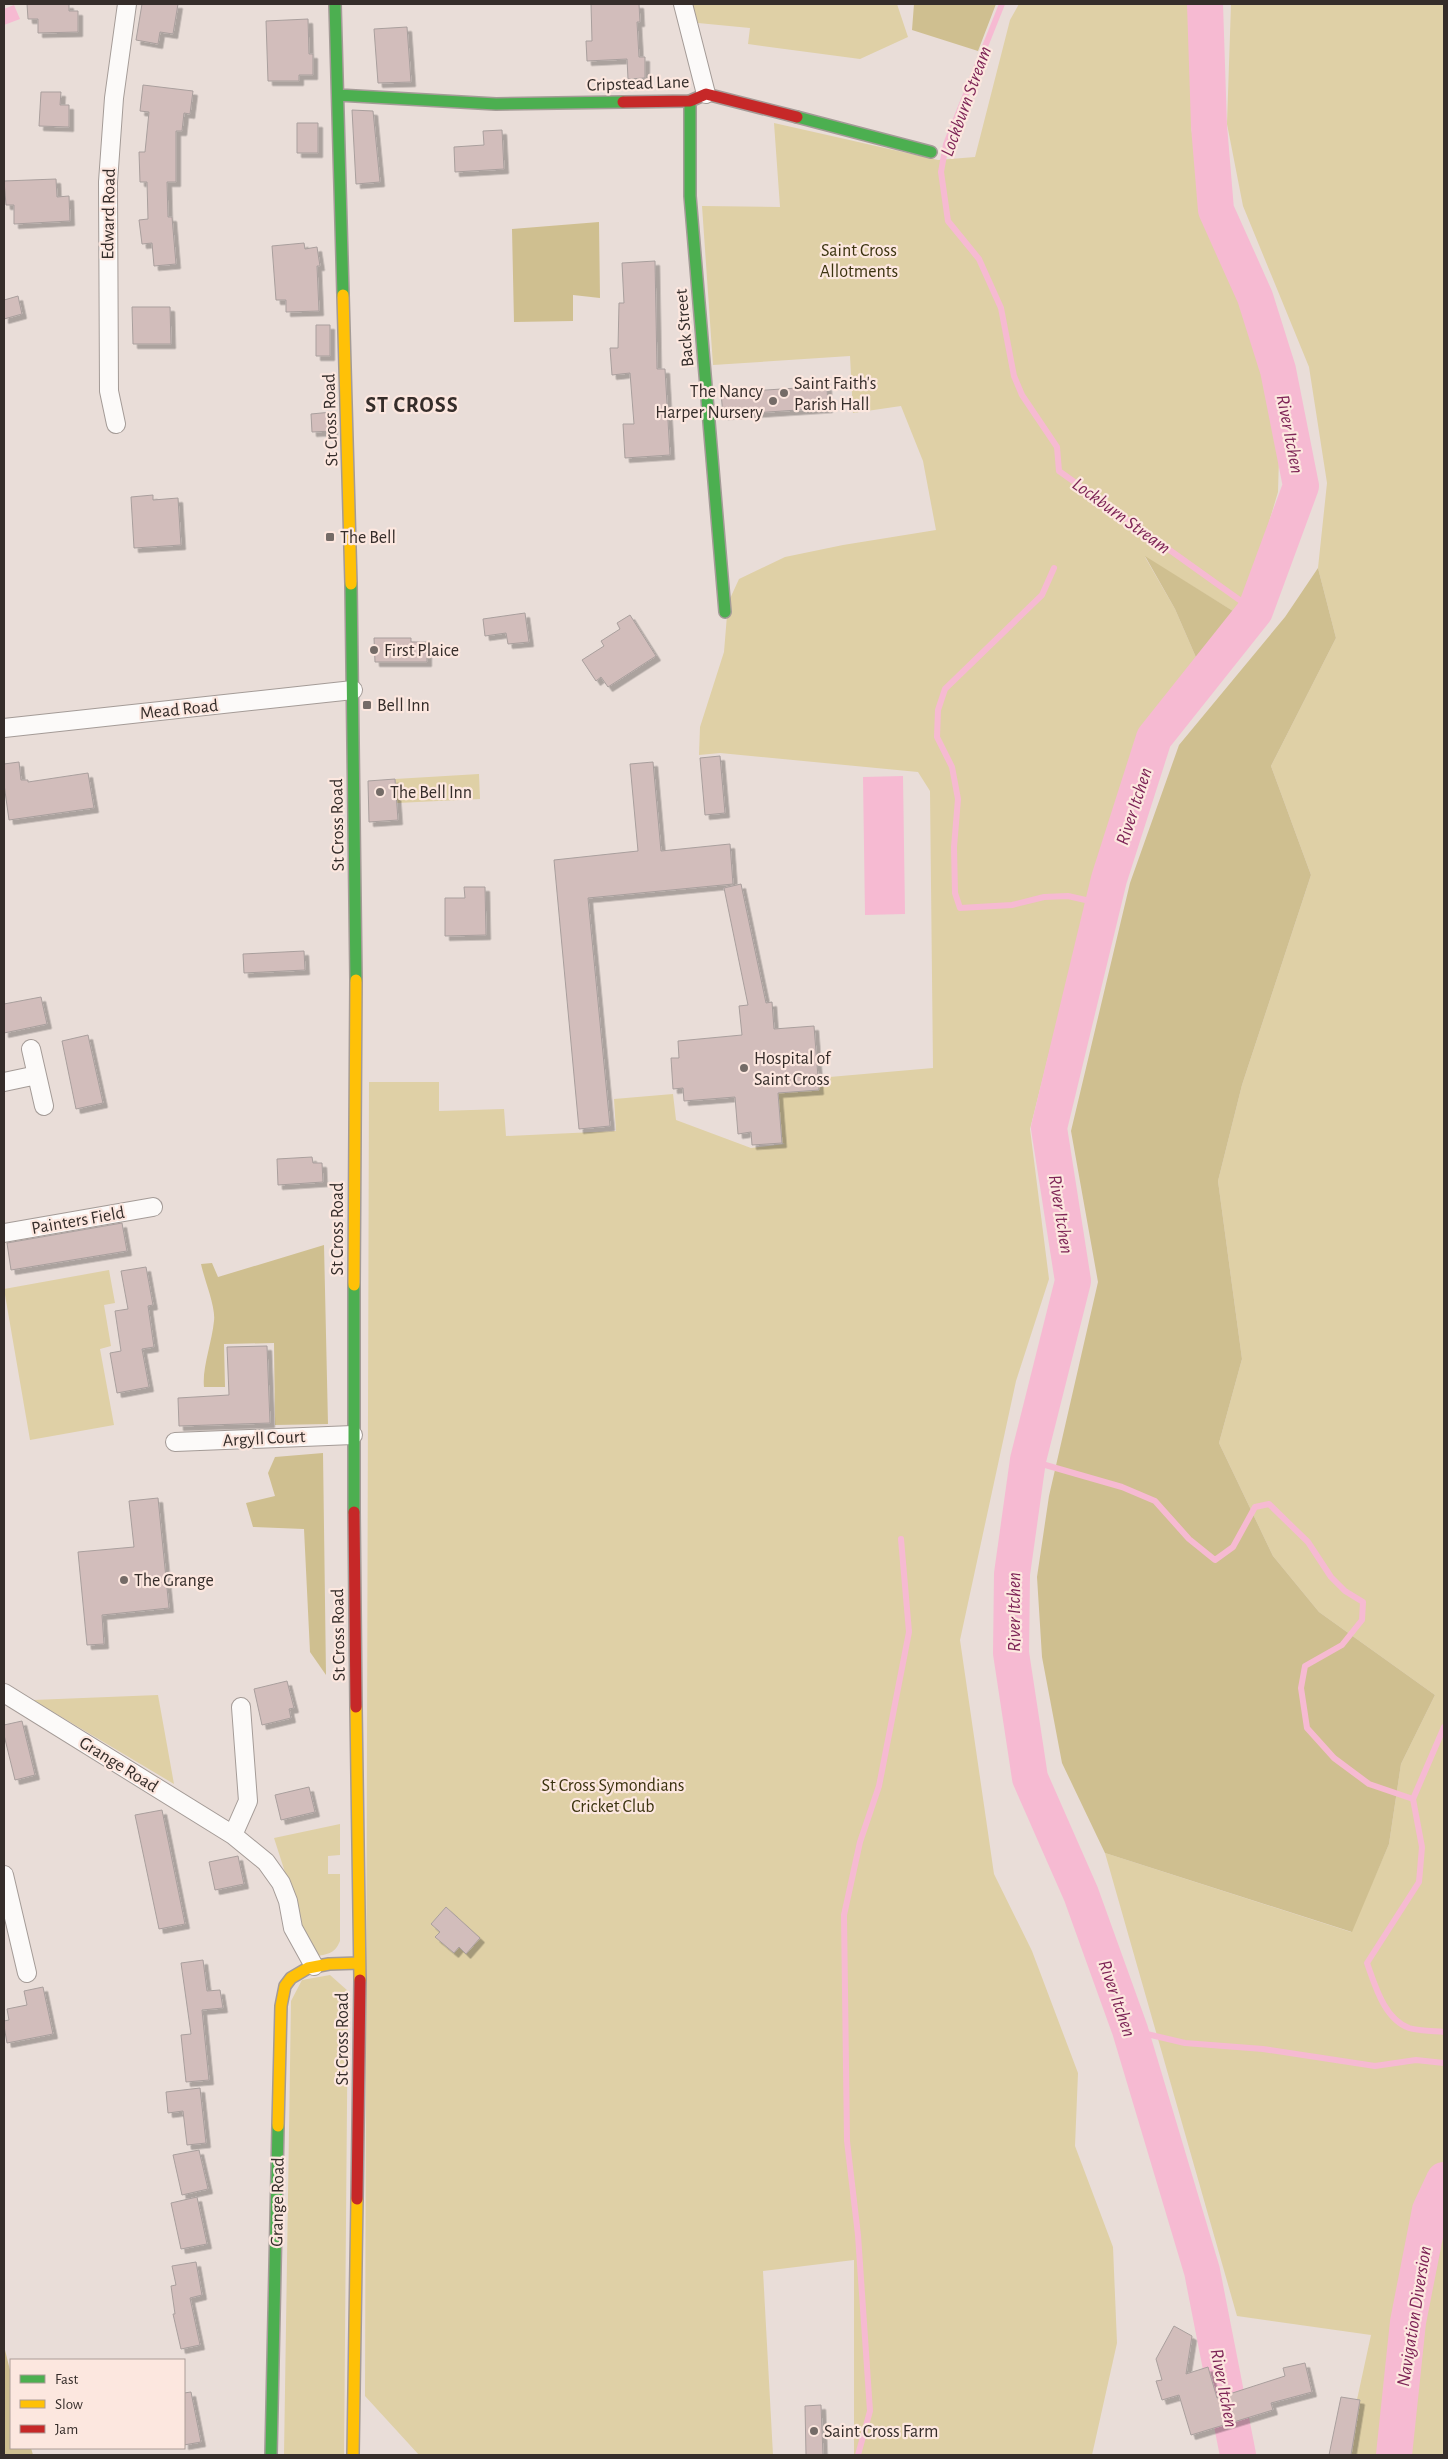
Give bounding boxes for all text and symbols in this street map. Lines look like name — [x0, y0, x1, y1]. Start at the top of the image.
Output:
water label: Lockburn Stream — [938, 44, 995, 159]
street label: Cripstead Lane — [586, 73, 690, 95]
street label: Edward Road — [99, 168, 119, 260]
park label: Saint Cross Allotments — [820, 242, 898, 281]
street label: Back Street — [673, 288, 697, 368]
street label: St Cross Road — [320, 373, 342, 467]
place label: Saint Faith's Parish Hall — [794, 375, 876, 414]
place label: The Nancy Harper Nursery — [655, 383, 763, 422]
marker: Saint Faith's Parish Hall — [778, 387, 790, 399]
water label: River Itchen — [1273, 393, 1306, 475]
district label: ST CROSS — [365, 394, 459, 416]
marker: The Nancy Harper Nursery — [767, 395, 779, 407]
water label: Lockburn Stream — [1069, 475, 1173, 558]
place label: The Bell — [340, 529, 396, 547]
marker: The Bell — [324, 531, 336, 543]
place label: First Plaice — [384, 642, 459, 660]
marker: First Plaice — [368, 644, 380, 656]
street label: Mead Road — [139, 697, 219, 723]
place label: Bell Inn — [377, 697, 430, 715]
marker: Bell Inn — [361, 699, 373, 711]
water label: River Itchen — [1113, 766, 1156, 847]
street label: St Cross Road — [328, 778, 348, 872]
place label: The Bell Inn — [390, 784, 472, 802]
marker: The Bell Inn — [374, 786, 386, 798]
place label: Hospital of Saint Cross — [754, 1050, 832, 1089]
marker: Hospital of Saint Cross — [738, 1062, 750, 1074]
water label: River Itchen — [1045, 1173, 1076, 1255]
street label: St Cross Road — [329, 1183, 347, 1275]
street label: Painters Field — [30, 1204, 126, 1238]
street label: Argyll Court — [222, 1428, 306, 1450]
place label: The Grange — [134, 1572, 214, 1590]
water label: River Itchen — [1005, 1572, 1024, 1652]
marker: The Grange — [118, 1574, 130, 1586]
street label: St Cross Road — [329, 1588, 349, 1682]
street label: Grange Road — [76, 1734, 161, 1796]
park label: St Cross Symondians Cricket Club — [541, 1777, 685, 1816]
water label: River Itchen — [1095, 1958, 1139, 2039]
street label: St Cross Road — [334, 1993, 352, 2085]
street label: Grange Road — [268, 2157, 288, 2247]
water label: Navigation Diversion — [1394, 2245, 1435, 2388]
water label: River Itchen — [1207, 2347, 1240, 2429]
legend — [10, 2359, 185, 2449]
text: Fast — [55, 2372, 79, 2387]
text: Slow — [55, 2397, 83, 2412]
text: Jam — [55, 2422, 78, 2437]
place label: Saint Cross Farm — [824, 2423, 938, 2441]
marker: Saint Cross Farm — [808, 2425, 820, 2437]

